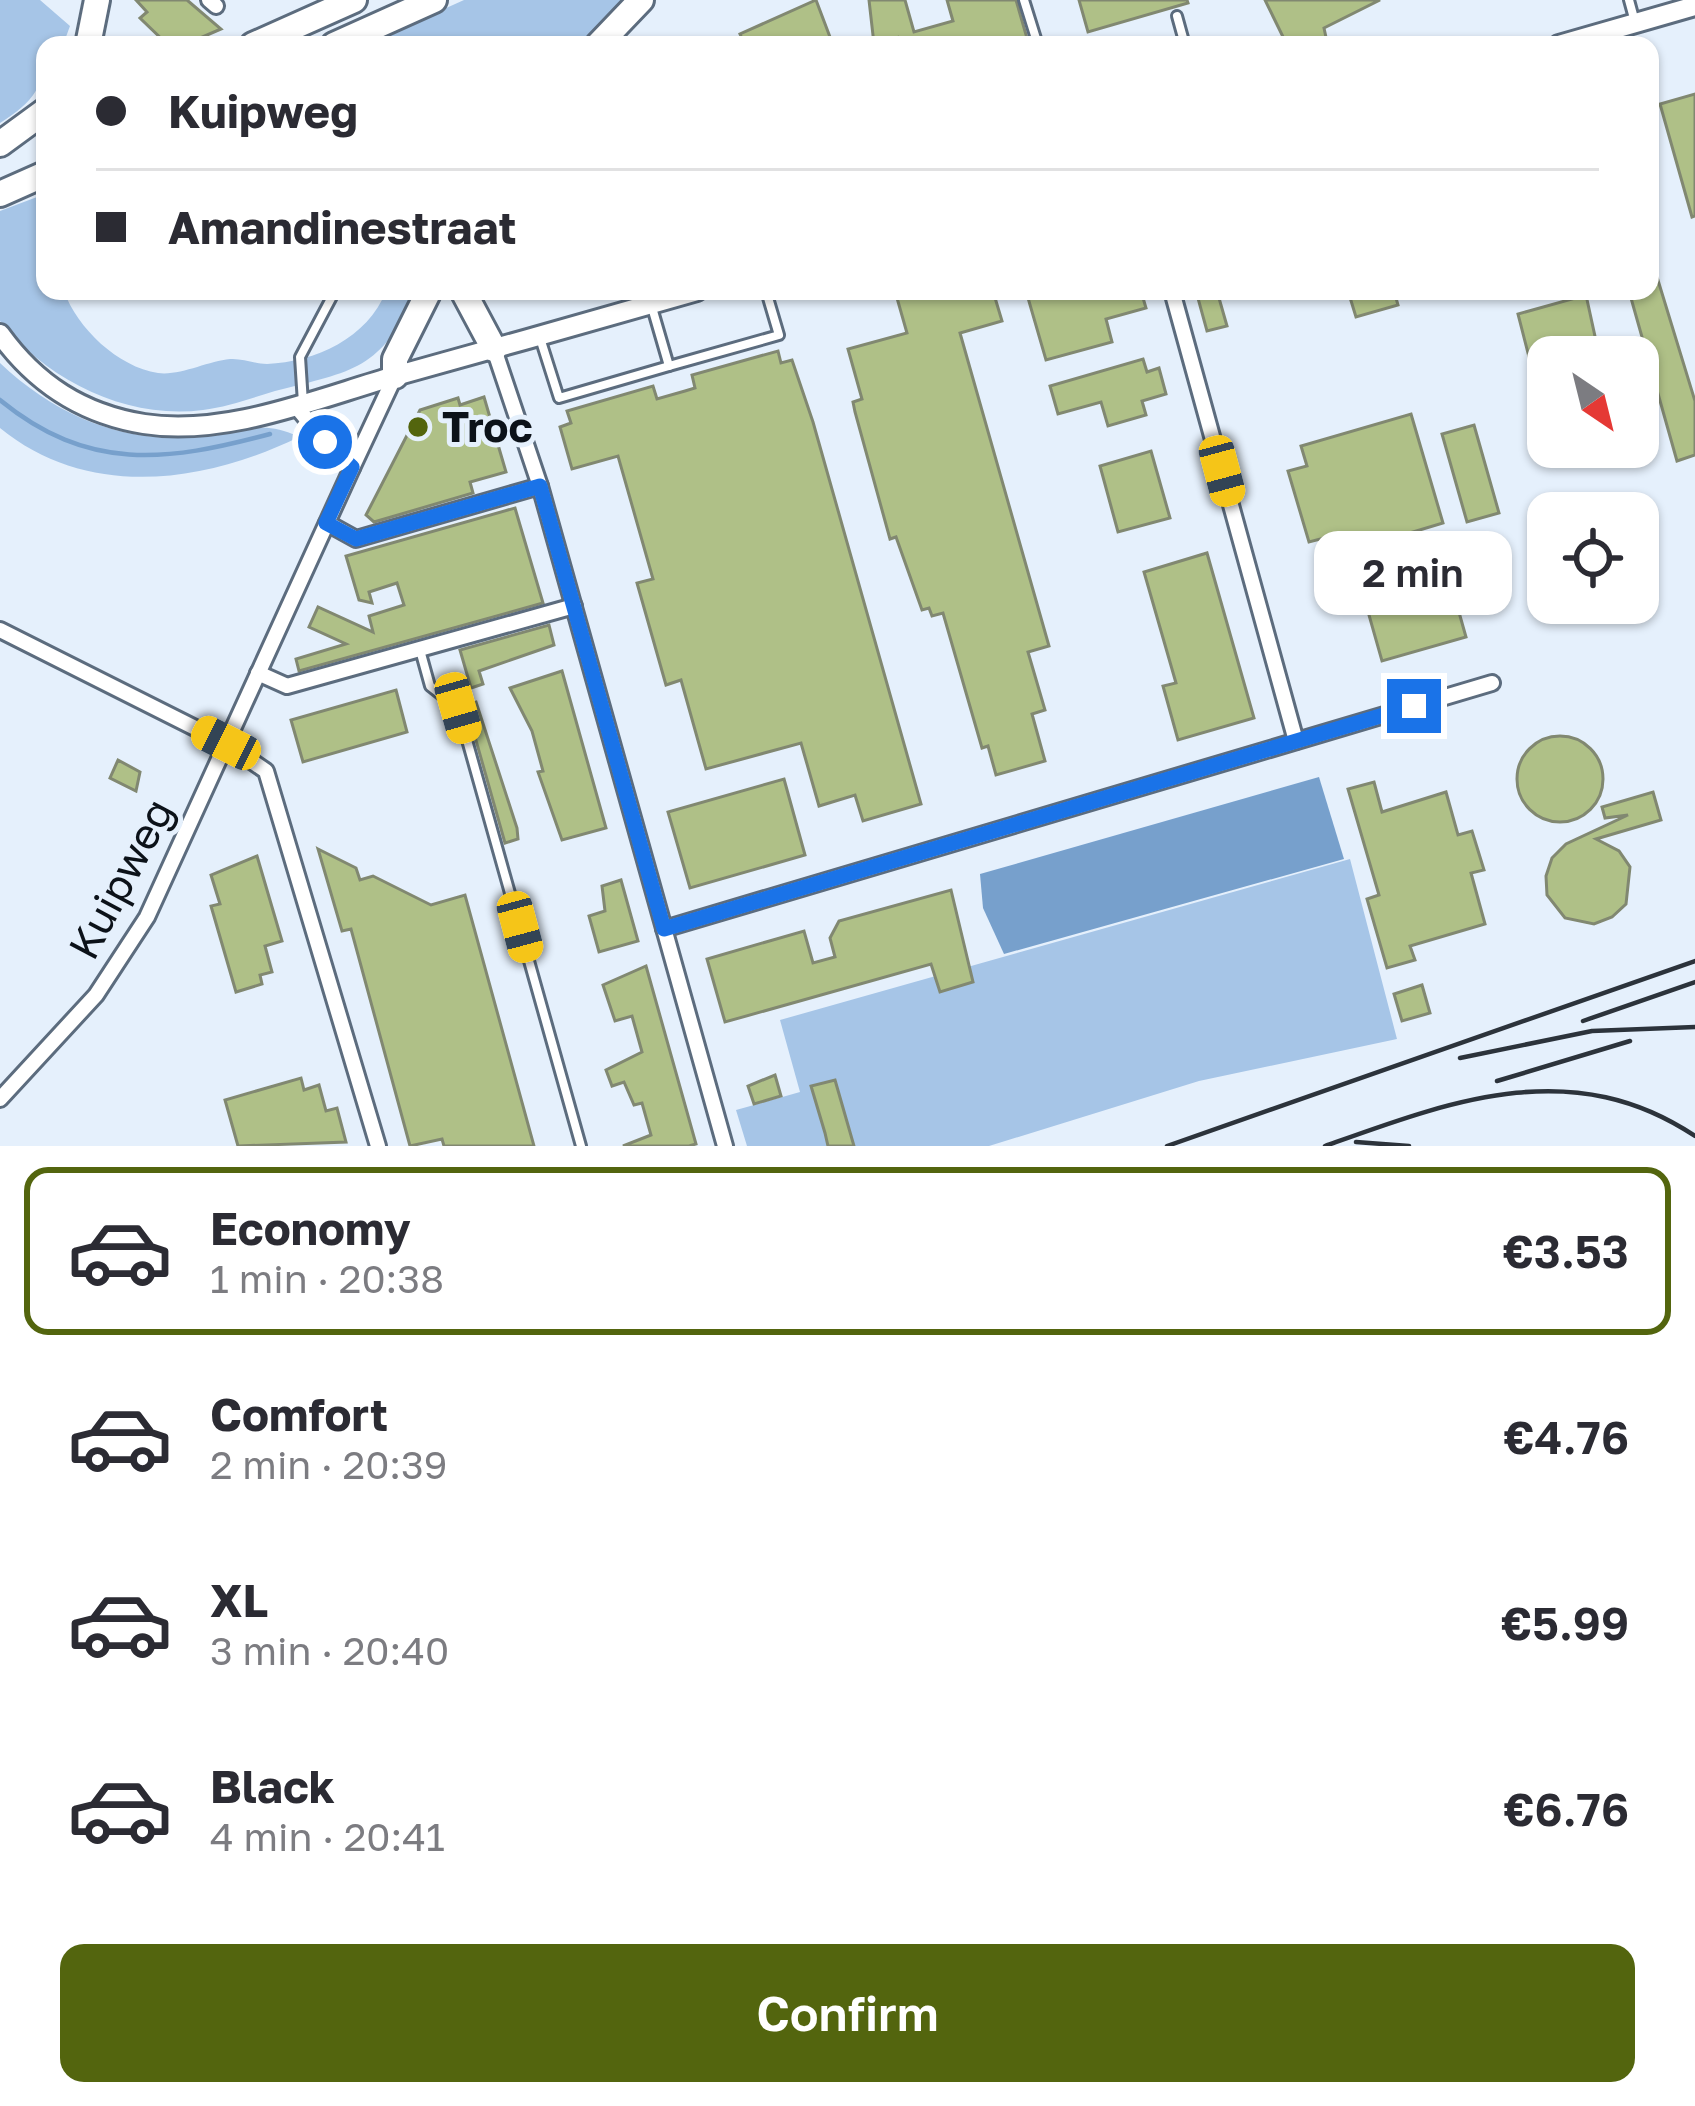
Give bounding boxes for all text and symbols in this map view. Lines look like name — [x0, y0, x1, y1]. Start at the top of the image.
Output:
text: Kuipweg — [168, 84, 358, 138]
text: Amandinestraat — [168, 200, 517, 254]
north arrow — [1527, 336, 1659, 468]
map controls — [1527, 336, 1659, 624]
place label: Troc — [442, 401, 533, 451]
marker: Troc — [405, 414, 431, 440]
route start — [298, 415, 352, 469]
car — [1195, 432, 1249, 510]
button: locate — [1527, 492, 1659, 624]
callout: 2 min — [1315, 532, 1513, 616]
text: 2 min — [1362, 549, 1464, 596]
car — [431, 668, 485, 748]
route end — [1387, 679, 1441, 733]
car — [186, 711, 266, 775]
street label: Kuipweg — [57, 790, 183, 967]
car — [493, 888, 547, 966]
icon: car — [66, 1197, 174, 1305]
text: Economy — [210, 1201, 411, 1255]
text: €3.53 — [1503, 1224, 1629, 1278]
text: 1 min · 20:38 — [210, 1255, 444, 1302]
icon: car — [66, 1383, 174, 1491]
text: Comfort — [210, 1387, 388, 1441]
text: €4.76 — [1503, 1410, 1629, 1464]
text: 2 min · 20:39 — [210, 1441, 447, 1488]
icon: car — [66, 1569, 174, 1677]
text: XL — [210, 1573, 268, 1627]
text: €5.99 — [1501, 1596, 1629, 1650]
text: 3 min · 20:40 — [210, 1627, 449, 1674]
icon: car — [66, 1755, 174, 1863]
text: Black — [210, 1759, 335, 1813]
text: €6.76 — [1504, 1782, 1629, 1836]
text: 4 min · 20:41 — [210, 1813, 445, 1860]
button: Confirm — [60, 1944, 1635, 2082]

